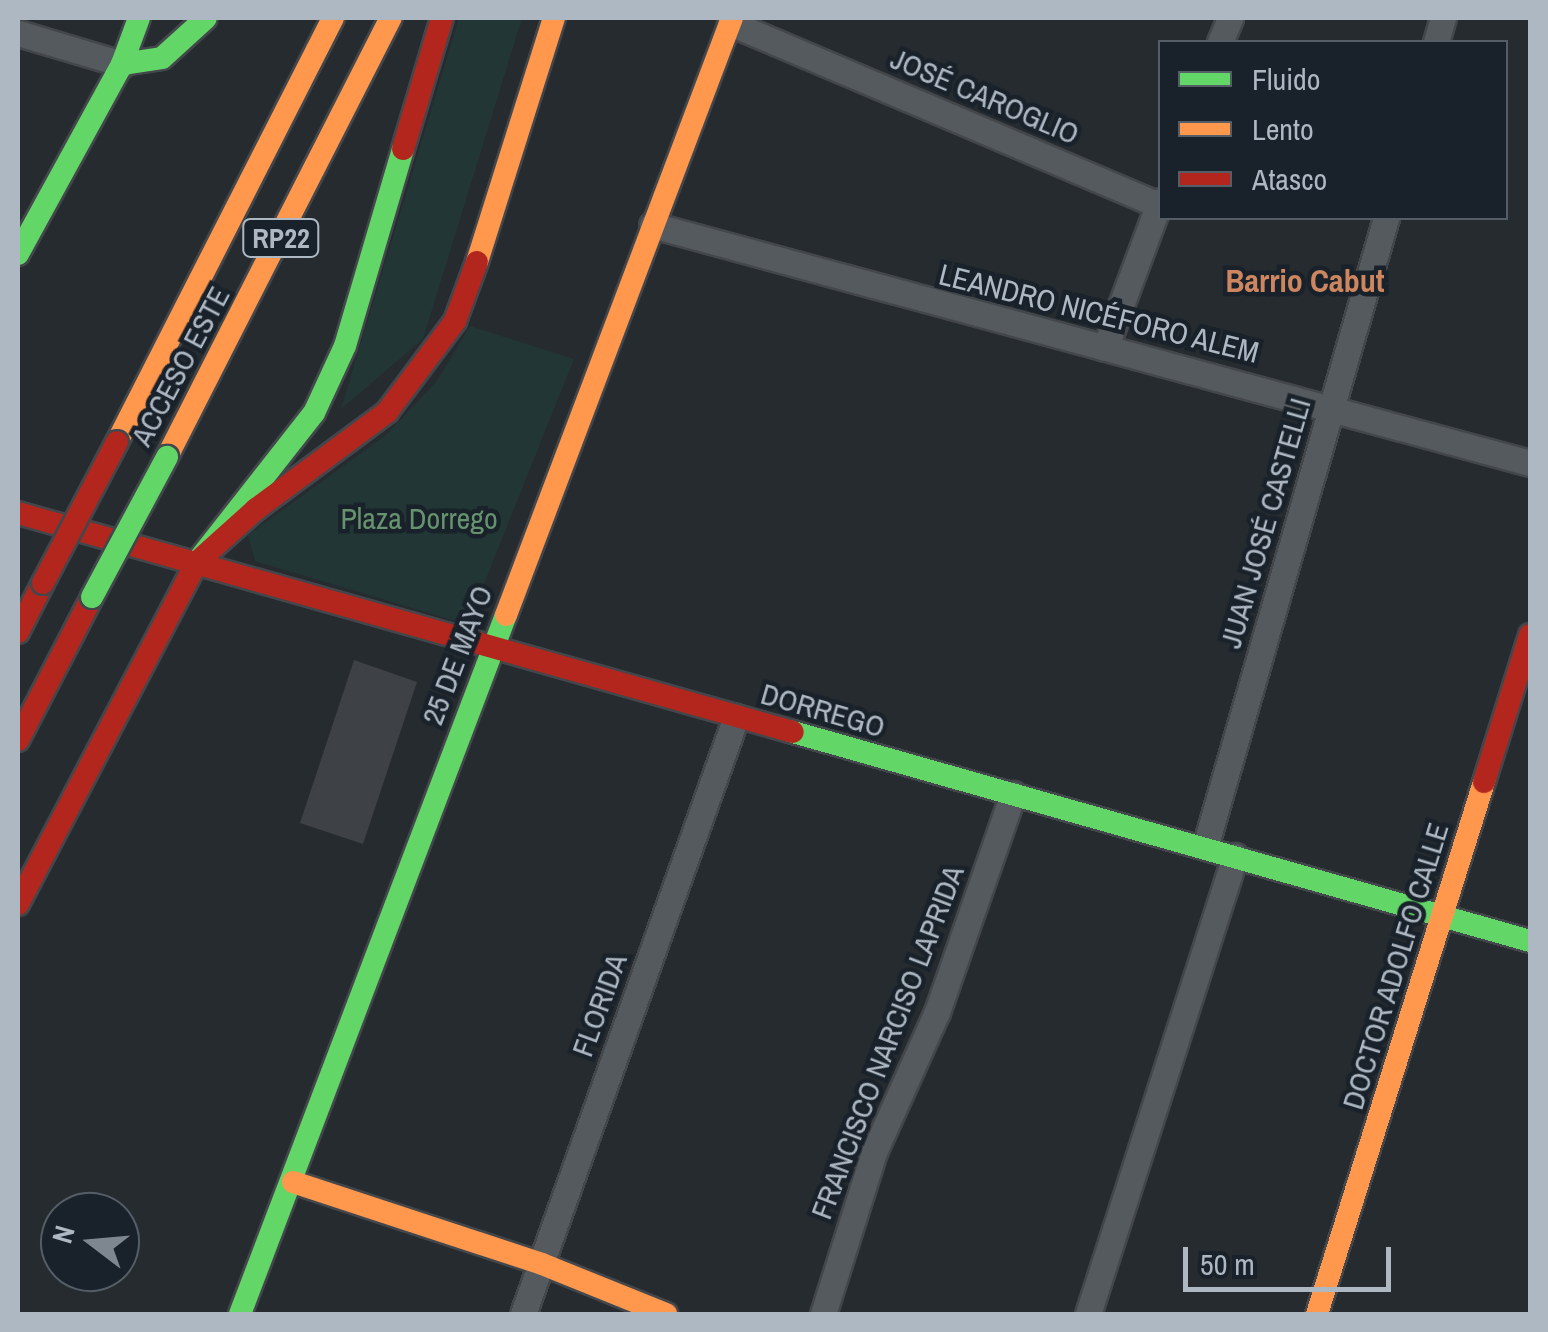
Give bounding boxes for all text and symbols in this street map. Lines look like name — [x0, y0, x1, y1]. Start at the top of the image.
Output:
street label: JOSÉ CAROGLIO — [885, 40, 1085, 152]
legend — [1158, 40, 1508, 220]
text: Fluido — [1252, 59, 1320, 99]
text: Lento — [1252, 109, 1314, 149]
text: Atasco — [1252, 159, 1327, 199]
road number: RP22 — [241, 215, 321, 261]
street label: LEANDRO NICÉFORO ALEM — [935, 256, 1263, 370]
district label: Barrio Cabut — [1226, 262, 1384, 300]
street label: ACCESO ESTE — [123, 280, 237, 452]
street label: JUAN JOSÉ CASTELLI — [1212, 394, 1318, 652]
park label: Plaza Dorrego — [340, 500, 498, 536]
street label: 25 DE MAYO — [414, 580, 500, 730]
street label: DORREGO — [757, 675, 889, 745]
street label: DOCTOR ADOLFO CALLE — [1334, 818, 1456, 1114]
street label: FRANCISCO NARCISO LAPRIDA — [803, 860, 971, 1224]
street label: FLORIDA — [564, 949, 634, 1061]
north arrow — [40, 1192, 140, 1292]
text: N — [43, 1221, 84, 1247]
scale bar — [1188, 1227, 1396, 1289]
text: 50 m — [1200, 1244, 1255, 1284]

